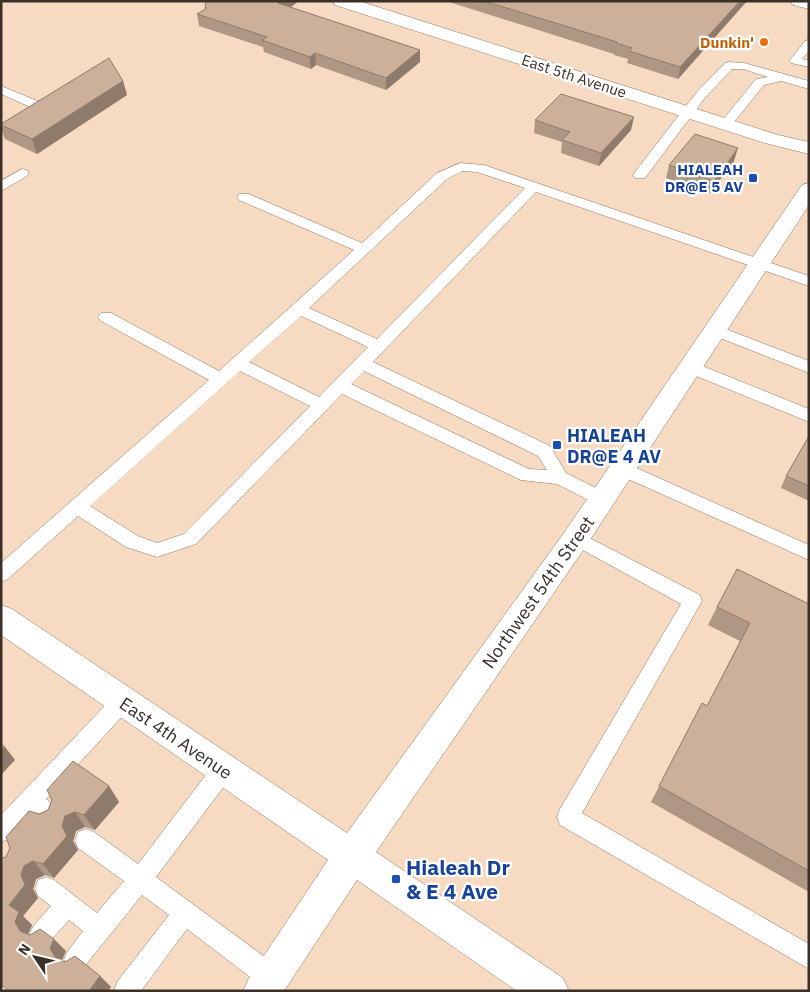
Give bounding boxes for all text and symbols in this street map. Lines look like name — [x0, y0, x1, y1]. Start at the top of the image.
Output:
place label: Dunkin' — [700, 33, 754, 52]
marker: Dunkin' — [758, 36, 770, 48]
street label: East 5th Avenue — [519, 50, 629, 102]
place label: HIALEAH DR@E 5 AV — [665, 160, 743, 196]
marker: HIALEAH DR@E 5 AV — [747, 172, 759, 184]
place label: HIALEAH DR@E 4 AV — [567, 424, 661, 468]
marker: HIALEAH DR@E 4 AV — [551, 439, 563, 451]
street label: Northwest 54th Street — [477, 511, 599, 673]
street label: East 4th Avenue — [115, 692, 237, 784]
place label: Hialeah Dr & E 4 Ave — [406, 853, 510, 905]
marker: Hialeah Dr & E 4 Ave — [390, 873, 402, 885]
north arrow — [10, 932, 60, 982]
text: N — [14, 940, 35, 959]

